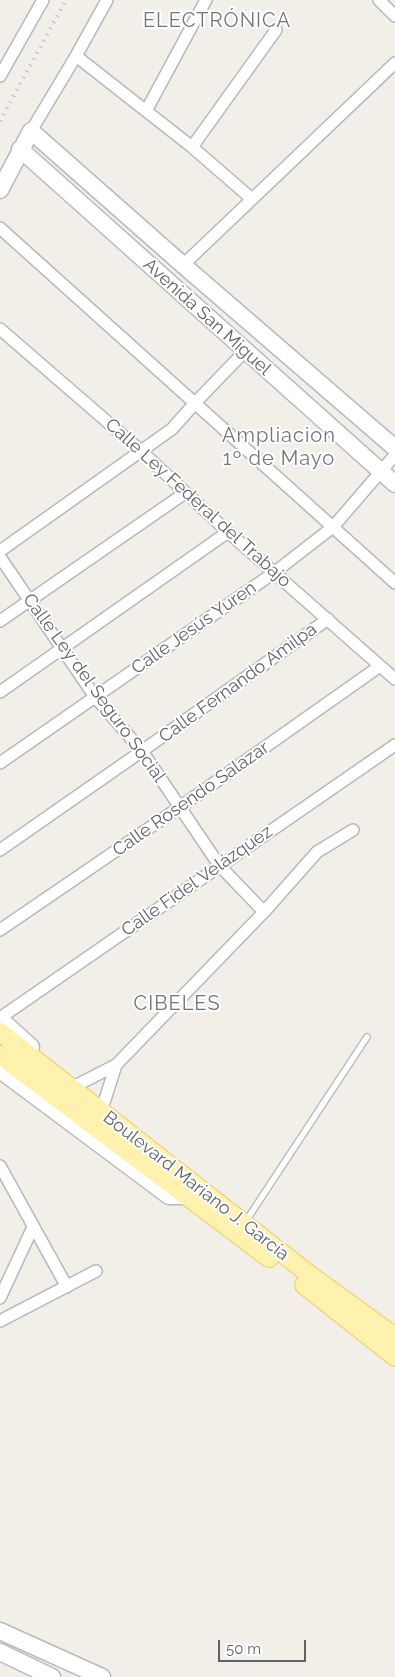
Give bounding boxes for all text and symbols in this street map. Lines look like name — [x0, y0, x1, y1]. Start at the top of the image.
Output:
district label: ELECTRÓNICA — [142, 9, 292, 33]
street label: Avenida San Miguel — [139, 254, 275, 380]
street label: Calle Ley Federal del Trabajo — [101, 414, 295, 592]
district label: Ampliacion 1º de Mayo — [221, 424, 337, 471]
street label: Calle Jesús Yuren — [127, 577, 261, 679]
street label: Calle Ley del Seguro Social — [18, 589, 170, 787]
street label: Calle Fernando Amilpa — [155, 618, 321, 748]
street label: Calle Rosendo Salazar — [109, 737, 273, 861]
street label: Calle Fidel Velázquez — [118, 821, 276, 941]
district label: CIBELES — [133, 992, 221, 1016]
street label: Boulevard Mariano J. García — [99, 1107, 293, 1265]
scale bar — [220, 1630, 308, 1662]
text: 50 m — [226, 1640, 261, 1658]

